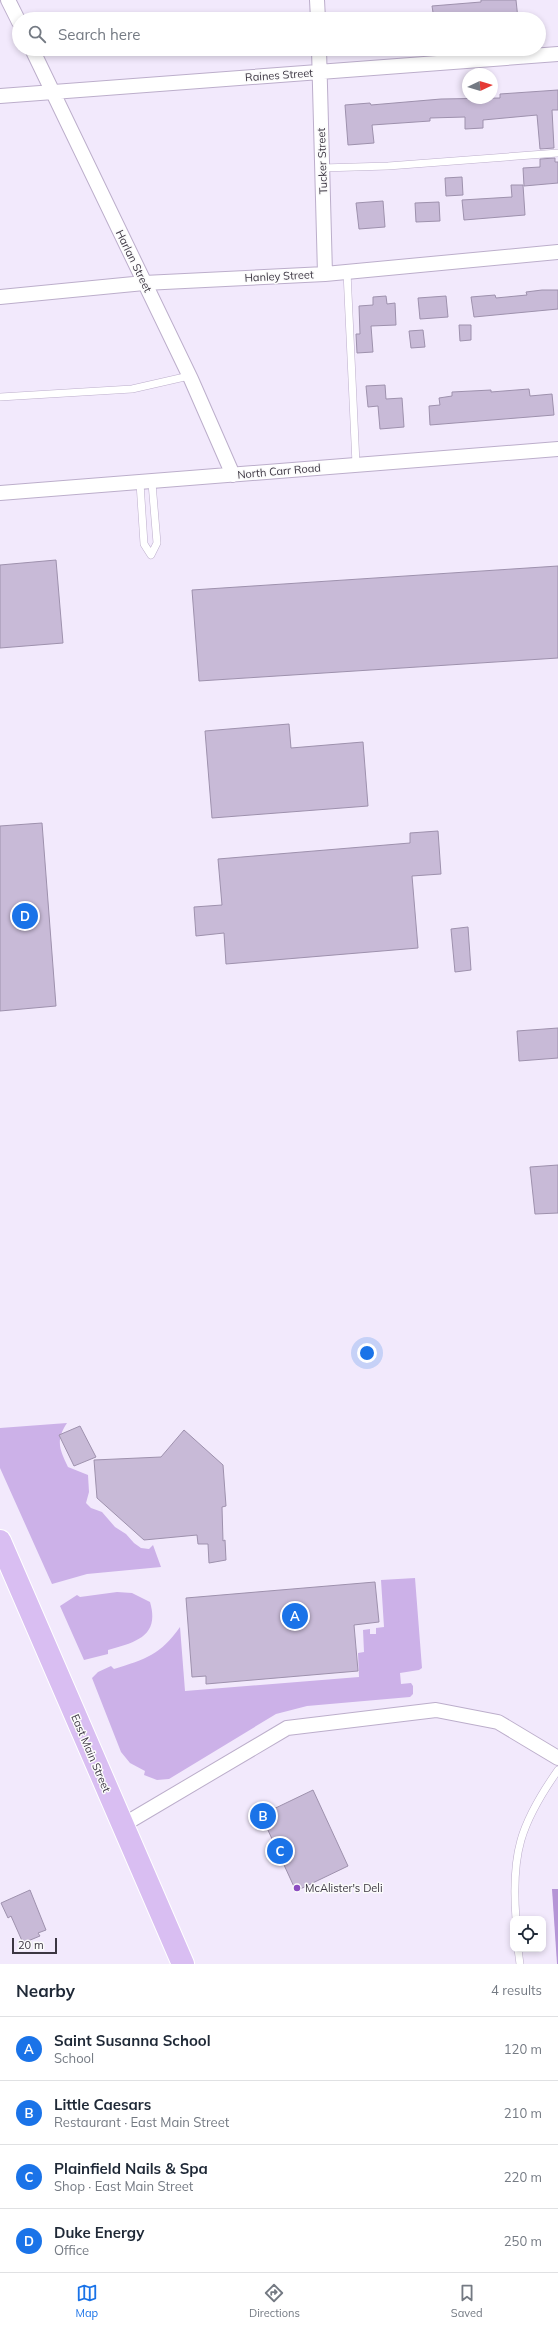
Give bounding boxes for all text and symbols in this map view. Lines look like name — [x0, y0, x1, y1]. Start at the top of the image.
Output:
search box — [12, 12, 546, 56]
icon: search — [26, 23, 48, 45]
text: Search here — [58, 25, 140, 44]
street label: Raines Street — [245, 66, 314, 84]
north arrow — [462, 68, 498, 104]
street label: Tucker Street — [314, 127, 330, 194]
street label: Harlan Street — [113, 227, 155, 295]
street label: Hanley Street — [244, 267, 314, 285]
street label: North Carr Road — [237, 460, 321, 482]
pin: D — [12, 901, 38, 931]
your location — [357, 1343, 377, 1363]
pin: A — [282, 1601, 308, 1631]
street label: East Main Street — [68, 1712, 114, 1794]
pin: B — [250, 1801, 276, 1831]
pin: C — [267, 1836, 293, 1866]
place label: McAlister's Deli — [305, 1881, 383, 1895]
marker: McAlister's Deli — [292, 1883, 302, 1893]
map controls — [510, 1916, 546, 1952]
button: locate — [510, 1916, 546, 1952]
scale bar — [12, 1936, 57, 1955]
text: 20 m — [18, 1938, 44, 1952]
text: Nearby — [16, 1980, 75, 2001]
text: 4 results — [491, 1982, 542, 1998]
text: Saint Susanna School — [54, 2031, 211, 2050]
text: A — [24, 2041, 34, 2057]
text: 120 m — [504, 2041, 542, 2057]
text: School — [54, 2050, 94, 2066]
text: Little Caesars — [54, 2095, 151, 2114]
text: B — [25, 2105, 33, 2121]
text: 210 m — [504, 2105, 542, 2121]
text: Restaurant · East Main Street — [54, 2114, 229, 2130]
text: Plainfield Nails & Spa — [54, 2159, 208, 2178]
text: C — [25, 2169, 33, 2185]
text: 220 m — [504, 2169, 542, 2185]
text: Shop · East Main Street — [54, 2178, 193, 2194]
text: Duke Energy — [54, 2223, 144, 2242]
text: D — [24, 2233, 34, 2249]
text: 250 m — [504, 2233, 542, 2249]
text: Office — [54, 2242, 89, 2258]
tab: Map — [75, 2282, 98, 2320]
tab: Directions — [249, 2282, 300, 2320]
tab: Saved — [451, 2282, 483, 2320]

